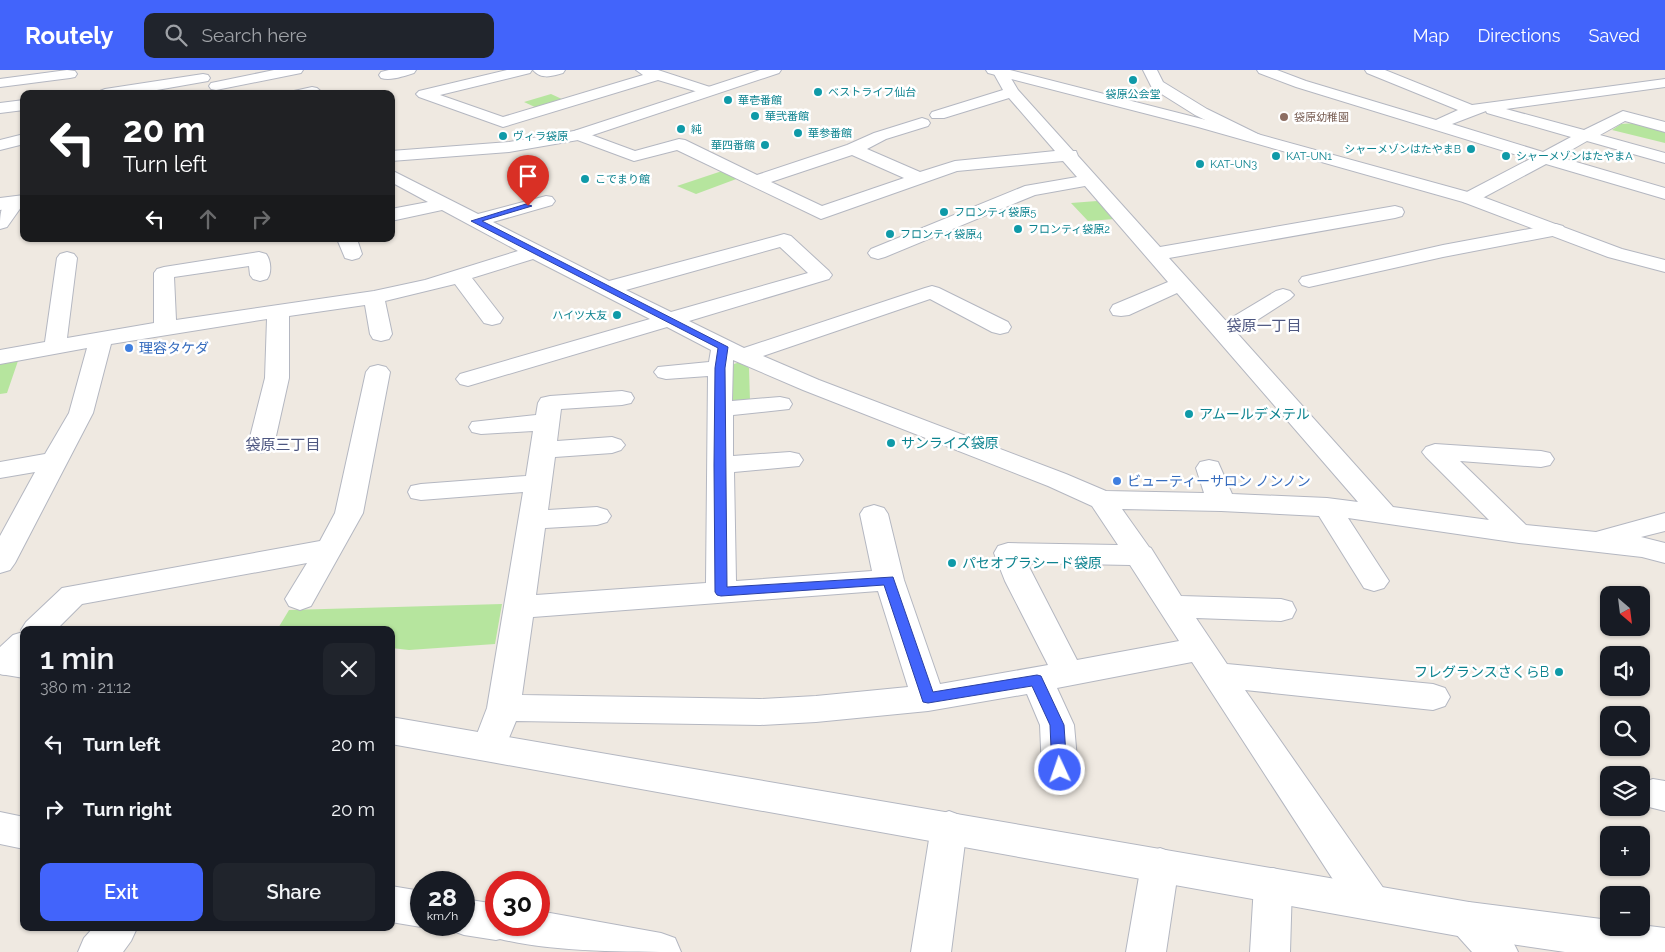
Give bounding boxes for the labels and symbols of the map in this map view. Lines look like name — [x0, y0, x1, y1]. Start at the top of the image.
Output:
marker: 袋原公会堂 — [1127, 74, 1139, 86]
marker: ベストライフ仙台 — [812, 86, 824, 98]
place label: ベストライフ仙台 — [828, 86, 916, 99]
place label: 袋原公会堂 — [1106, 88, 1161, 101]
marker: 華壱番館 — [722, 94, 734, 106]
place label: 華壱番館 — [738, 94, 782, 107]
marker: 華弐番館 — [749, 110, 761, 122]
place label: 華弐番館 — [765, 110, 809, 123]
marker: 袋原幼稚園 — [1278, 111, 1290, 123]
place label: 袋原幼稚園 — [1294, 111, 1349, 124]
marker: 純 — [675, 123, 687, 135]
place label: 純 — [691, 123, 702, 136]
marker: 華参番館 — [792, 127, 804, 139]
place label: 華参番館 — [808, 127, 852, 140]
marker: ヴィラ袋原 — [497, 130, 509, 142]
place label: ヴィラ袋原 — [513, 130, 568, 143]
place label: 華四番館 — [711, 139, 755, 152]
marker: 華四番館 — [759, 139, 771, 151]
place label: シャーメゾンはたやまB — [1344, 143, 1461, 156]
marker: シャーメゾンはたやまB — [1465, 143, 1477, 155]
marker: KAT-UN1 — [1270, 150, 1282, 162]
place label: KAT-UN1 — [1286, 150, 1332, 163]
marker: シャーメゾンはたやまA — [1500, 150, 1512, 162]
place label: シャーメゾンはたやまA — [1516, 150, 1633, 163]
pin — [507, 155, 549, 206]
marker: KAT-UN3 — [1194, 158, 1206, 170]
place label: KAT-UN3 — [1210, 158, 1257, 171]
marker: こでまり館 — [579, 173, 591, 185]
place label: こでまり館 — [595, 173, 650, 186]
marker: フロンティ袋原5 — [938, 206, 950, 218]
place label: フロンティ袋原5 — [954, 206, 1036, 219]
marker: フロンティ袋原2 — [1012, 223, 1024, 235]
place label: フロンティ袋原2 — [1028, 223, 1110, 236]
marker: フロンティ袋原4 — [884, 228, 896, 240]
place label: フロンティ袋原4 — [900, 228, 982, 241]
place label: ハイツ大友 — [552, 309, 607, 322]
marker: ハイツ大友 — [611, 309, 623, 321]
district label: 袋原一丁目 — [1226, 317, 1302, 335]
place label: 理容タケダ — [139, 340, 209, 356]
marker: 理容タケダ — [123, 342, 135, 354]
place label: アムールデメテル — [1199, 406, 1310, 422]
marker: アムールデメテル — [1183, 408, 1195, 420]
place label: サンライズ袋原 — [901, 435, 999, 451]
district label: 袋原三丁目 — [245, 436, 321, 454]
marker: サンライズ袋原 — [885, 437, 897, 449]
place label: ビューティーサロン ノンノン — [1127, 473, 1311, 489]
marker: ビューティーサロン ノンノン — [1111, 475, 1123, 487]
place label: パセオプラシード袋原 — [962, 555, 1102, 571]
marker: パセオプラシード袋原 — [946, 557, 958, 569]
north arrow — [1600, 586, 1650, 636]
place label: フレグランスさくらB — [1414, 664, 1549, 680]
marker: フレグランスさくらB — [1553, 666, 1565, 678]
position arrow — [1033, 743, 1085, 795]
speed limit sign: 30 — [485, 871, 550, 936]

